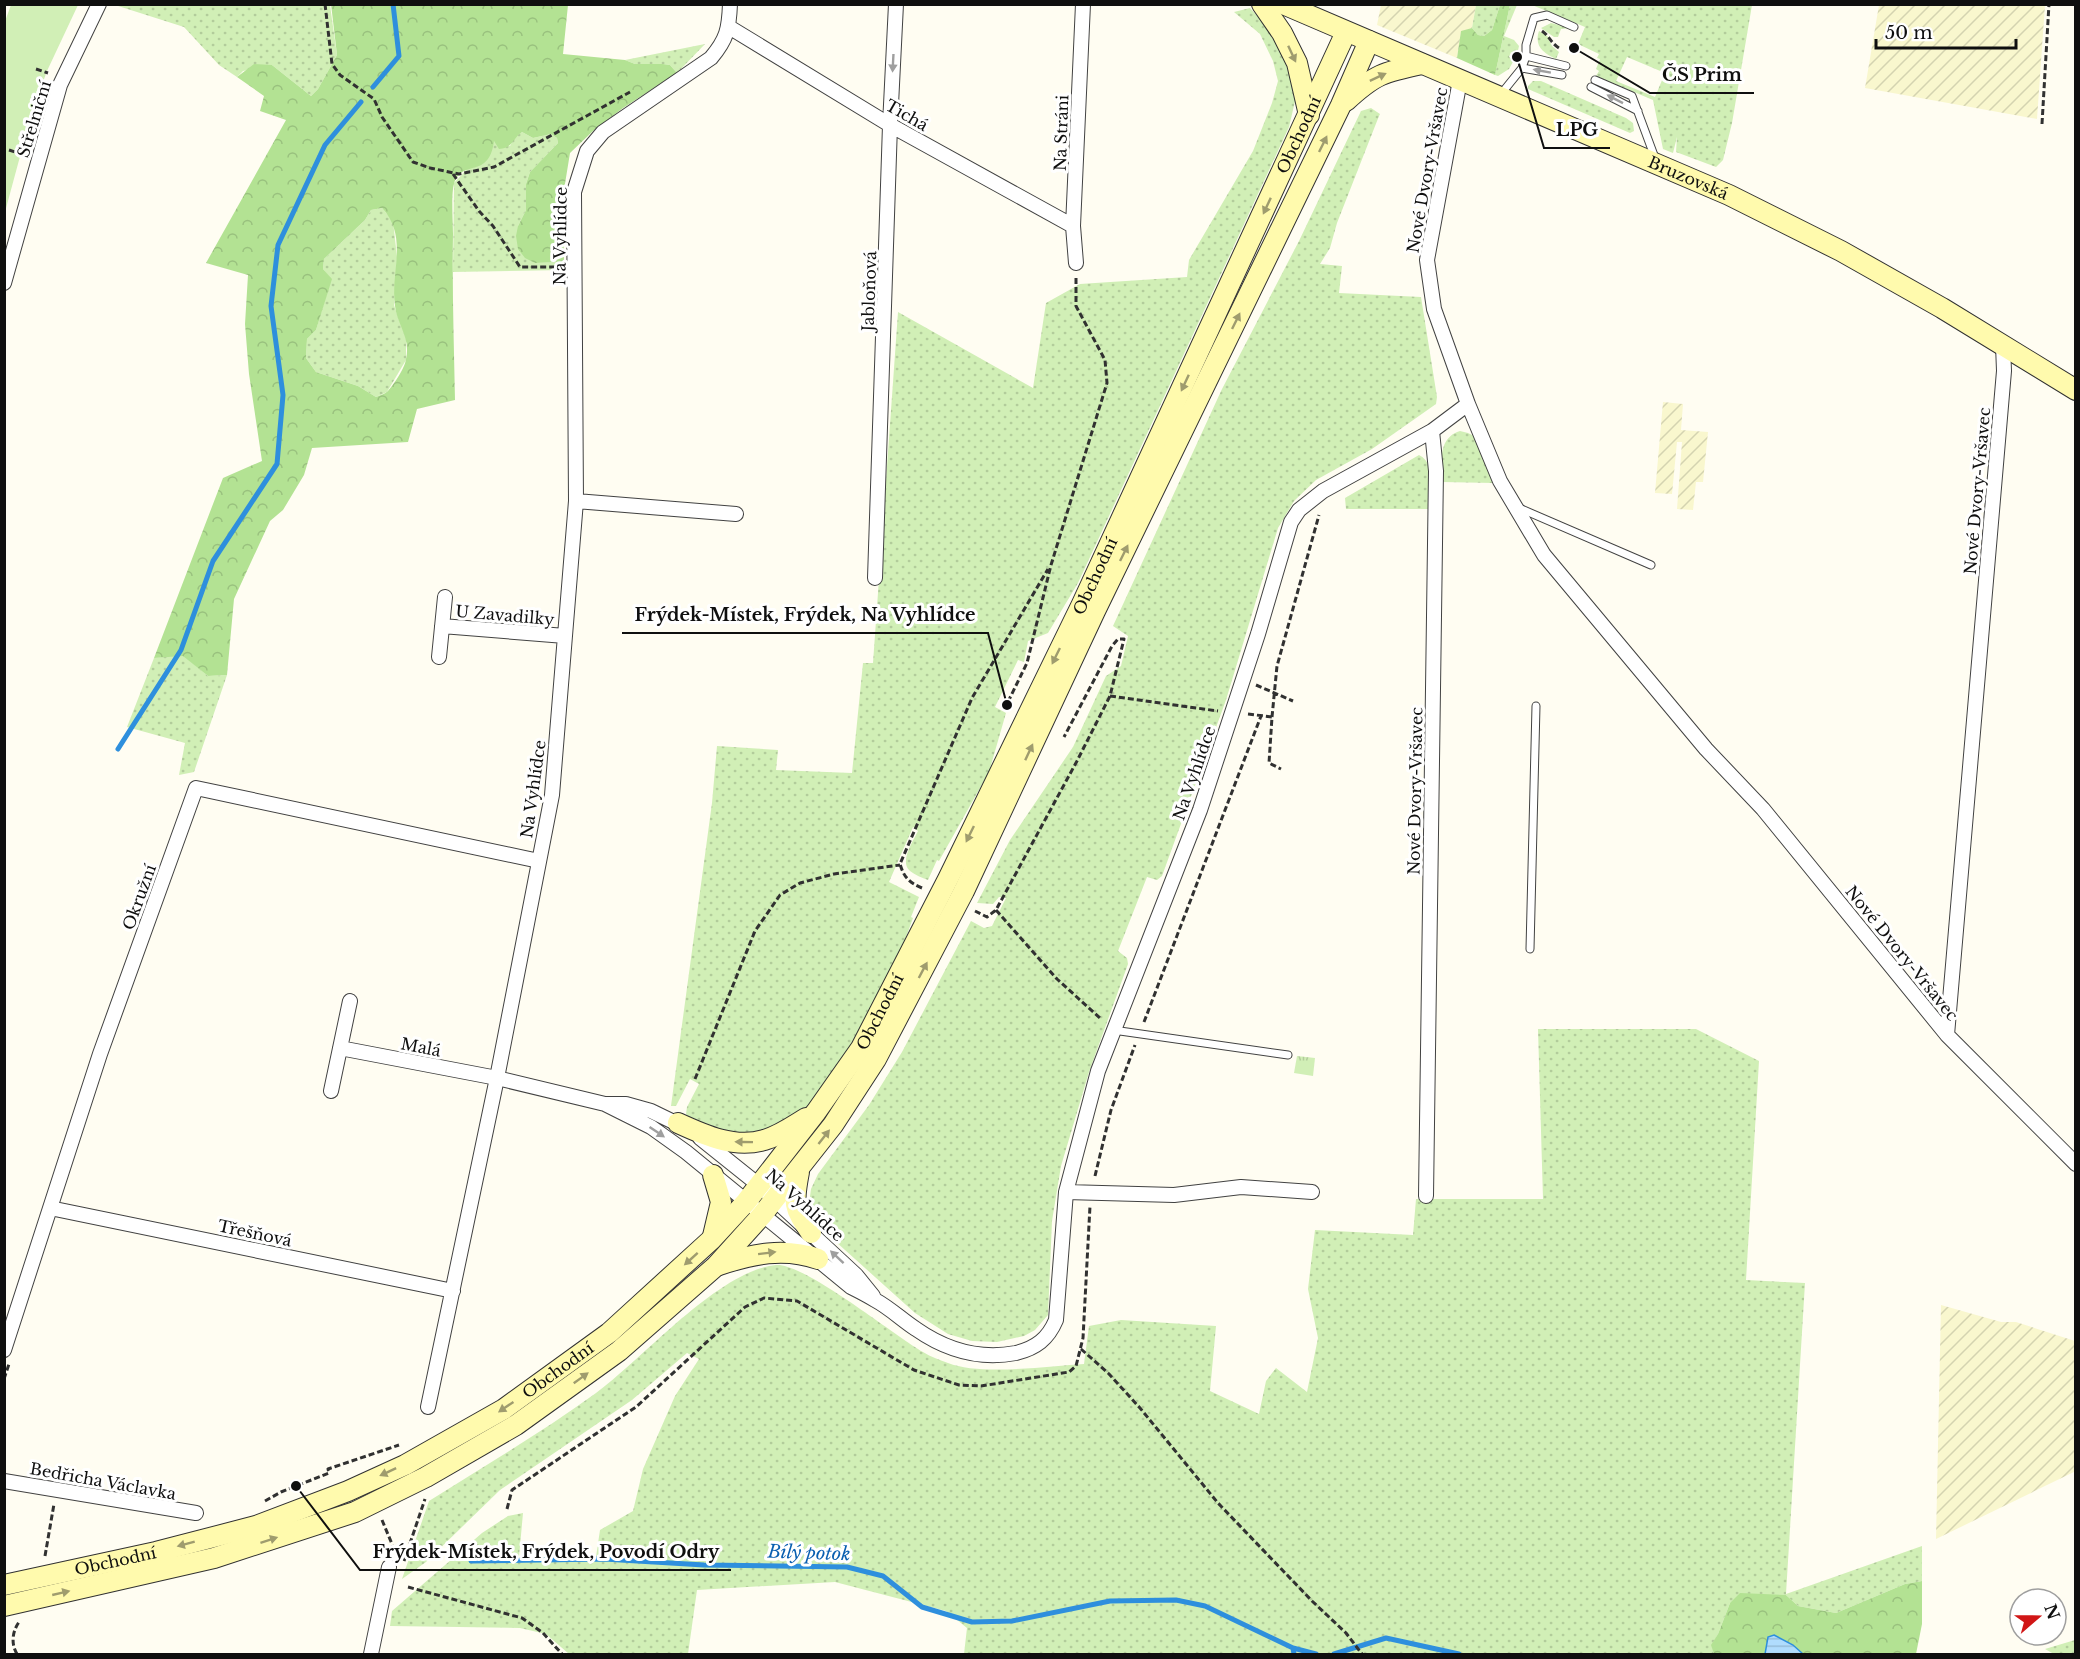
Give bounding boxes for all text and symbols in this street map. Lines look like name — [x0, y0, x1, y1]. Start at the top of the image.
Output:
scale bar — [1876, 12, 2016, 50]
text: 50 m — [1885, 22, 1933, 44]
one-way arrow — [1288, 46, 1297, 63]
one-way arrow — [888, 53, 897, 72]
callout: ČS Prim — [1650, 57, 1754, 93]
text: ČS Prim — [1662, 63, 1742, 86]
one-way arrow — [1532, 66, 1551, 75]
one-way arrow — [1369, 72, 1386, 81]
street label: Střelniční — [13, 77, 55, 160]
street label: Nové Dvory-Vršavec — [1403, 85, 1451, 254]
street label: Obchodní — [1272, 92, 1325, 177]
street label: Na Stráni — [1050, 94, 1072, 172]
one-way arrow — [1606, 94, 1623, 104]
street label: Tichá — [882, 95, 932, 135]
callout: LPG — [1544, 112, 1610, 148]
text: LPG — [1556, 119, 1598, 141]
one-way arrow — [1318, 135, 1327, 152]
street label: Bruzovská — [1645, 152, 1732, 204]
street label: Na Vyhlídce — [549, 186, 571, 286]
one-way arrow — [1262, 197, 1271, 214]
street label: Jabloňová — [858, 250, 880, 334]
one-way arrow — [1232, 312, 1241, 329]
one-way arrow — [1180, 374, 1189, 391]
street label: Nové Dvory-Vršavec — [1960, 406, 1994, 575]
street label: Obchodní — [1068, 534, 1122, 618]
one-way arrow — [1119, 544, 1128, 561]
callout: Frýdek-Místek, Frýdek, Na Vyhlídce — [622, 597, 988, 633]
street label: U Zavadilky — [455, 601, 556, 629]
text: Frýdek-Místek, Frýdek, Na Vyhlídce — [634, 604, 976, 626]
one-way arrow — [1052, 648, 1061, 665]
street label: Nové Dvory-Vršavec — [1404, 707, 1426, 875]
street label: Na Vyhlídce — [1168, 723, 1220, 823]
street label: Na Vyhlídce — [516, 739, 550, 839]
one-way arrow — [1024, 744, 1033, 761]
one-way arrow — [966, 826, 975, 843]
street label: Okružní — [118, 861, 160, 933]
street label: Nové Dvory-Vršavec — [1841, 882, 1963, 1025]
one-way arrow — [918, 961, 928, 978]
street label: Obchodní — [852, 970, 908, 1053]
street label: Malá — [399, 1033, 443, 1061]
one-way arrow — [649, 1126, 665, 1137]
one-way arrow — [817, 1129, 830, 1145]
one-way arrow — [735, 1137, 754, 1146]
street label: Na Vyhlídce — [762, 1165, 848, 1245]
street label: Třešňová — [216, 1215, 294, 1251]
one-way arrow — [757, 1248, 776, 1258]
one-way arrow — [830, 1251, 845, 1264]
one-way arrow — [683, 1252, 698, 1266]
street label: Obchodní — [518, 1337, 598, 1403]
one-way arrow — [573, 1372, 589, 1384]
one-way arrow — [498, 1401, 514, 1412]
street label: Bedřicha Václavka — [28, 1458, 178, 1504]
one-way arrow — [380, 1468, 397, 1477]
callout: Frýdek-Místek, Frýdek, Povodí Odry — [360, 1534, 731, 1570]
one-way arrow — [260, 1535, 278, 1544]
one-way arrow — [177, 1540, 195, 1549]
text: Frýdek-Místek, Frýdek, Povodí Odry — [373, 1541, 720, 1563]
water label: Bílý potok — [766, 1541, 851, 1565]
street label: Obchodní — [73, 1542, 159, 1579]
one-way arrow — [52, 1587, 71, 1597]
north arrow — [2008, 1587, 2068, 1647]
text: N — [2040, 1601, 2064, 1622]

